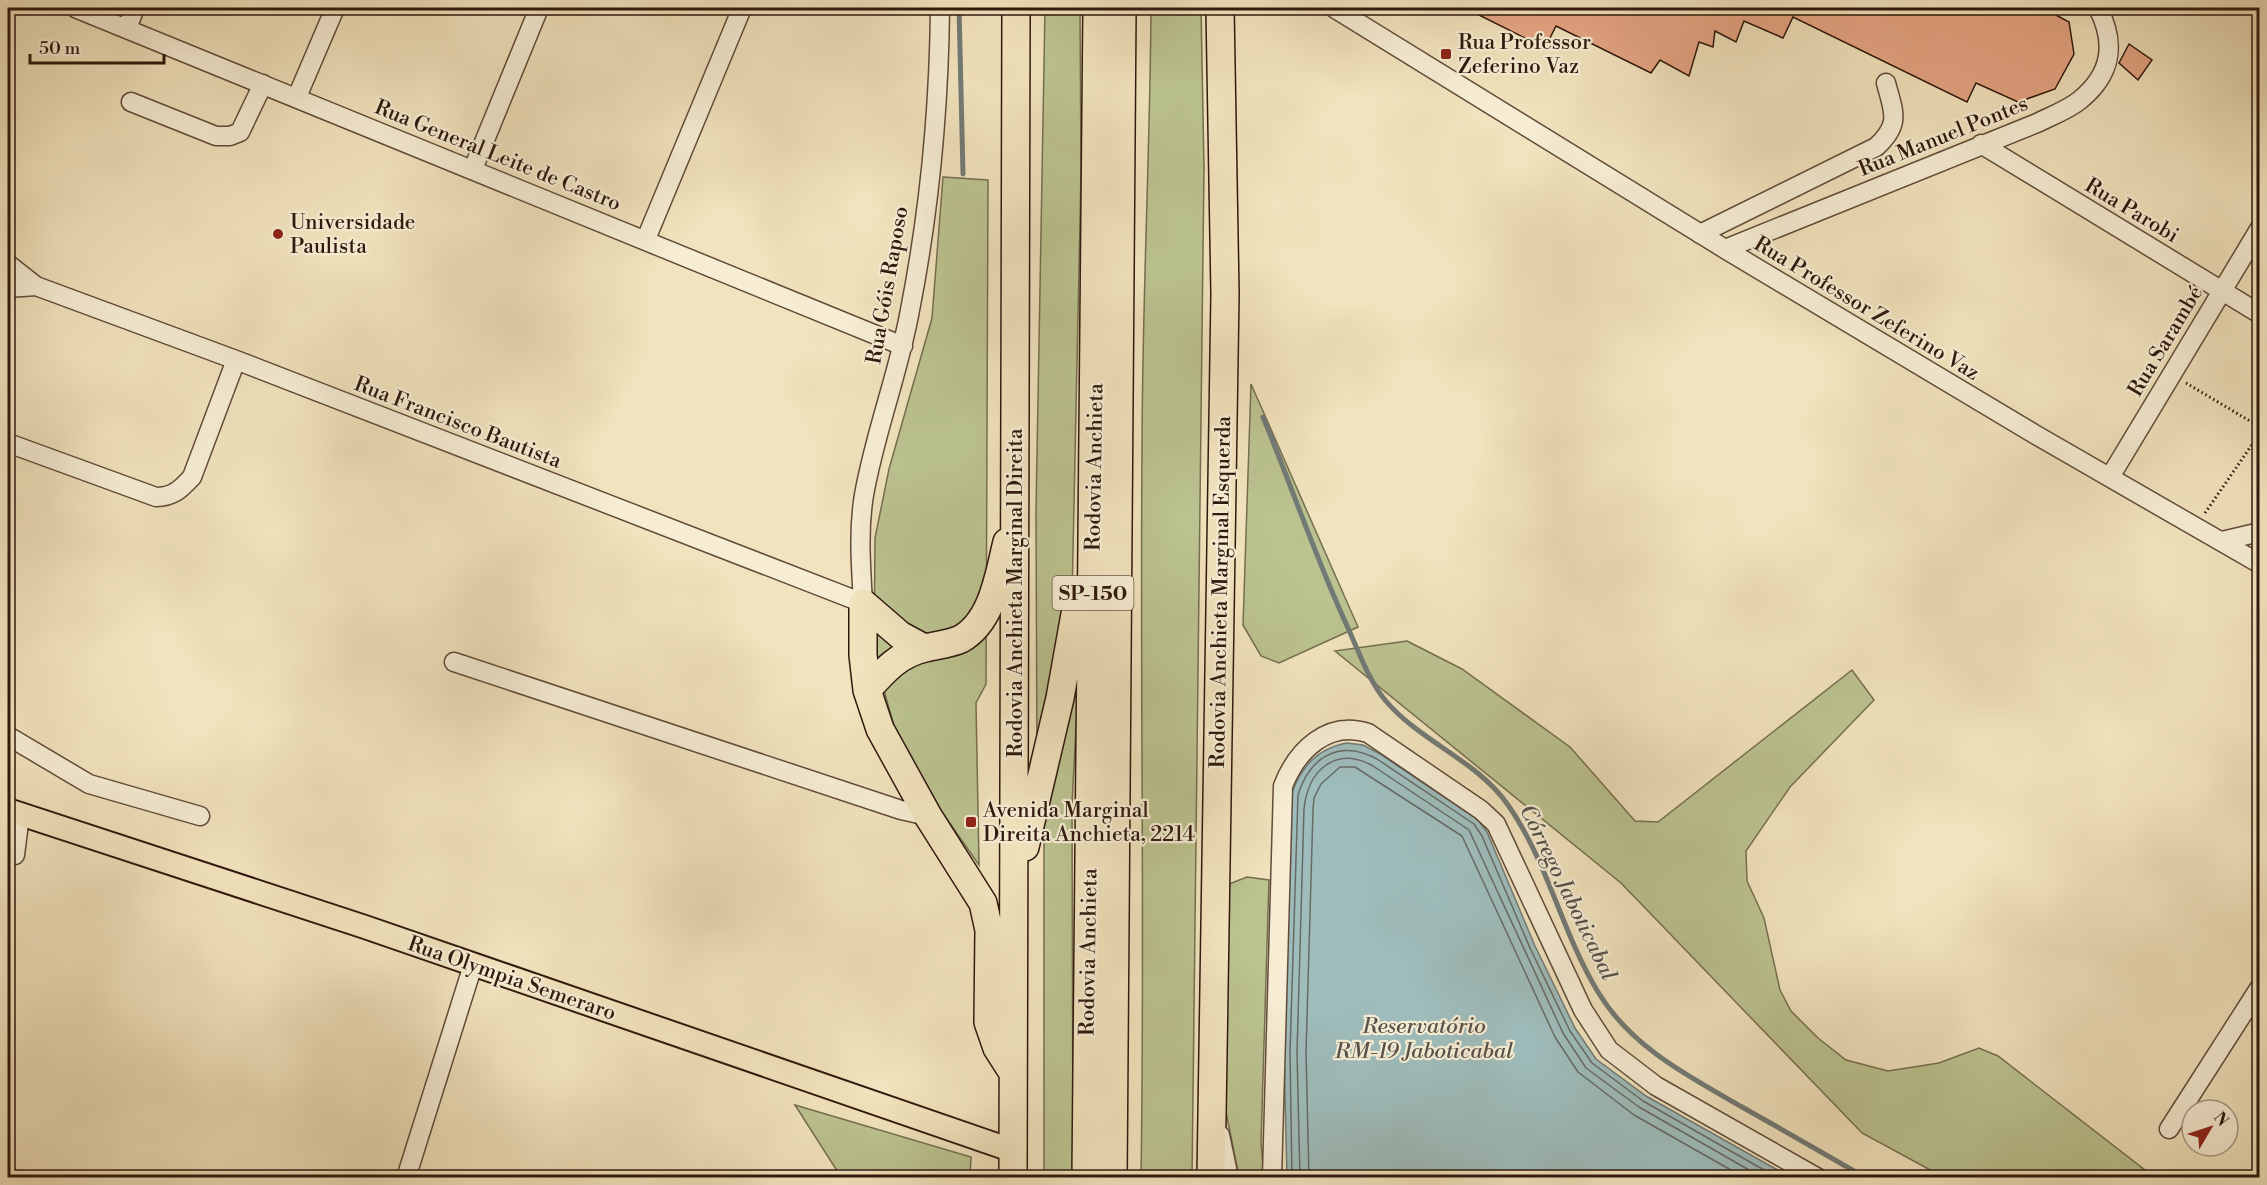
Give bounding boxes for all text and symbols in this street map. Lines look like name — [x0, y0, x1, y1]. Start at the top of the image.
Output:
scale bar — [30, 27, 164, 65]
place label: Rua Professor Zeferino Vaz — [1458, 30, 1591, 80]
text: 50 m — [39, 37, 81, 60]
marker: Rua Professor Zeferino Vaz — [1439, 47, 1453, 61]
street label: Rua Manuel Pontes — [1855, 91, 2032, 183]
street label: Rua General Leite de Castro — [371, 95, 625, 217]
street label: Rua Parobi — [2080, 173, 2183, 249]
street label: Rua Góis Raposo — [861, 204, 915, 366]
place label: Universidade Paulista — [290, 210, 415, 260]
marker: Universidade Paulista — [271, 227, 285, 241]
street label: Rua Professor Zeferino Vaz — [1749, 231, 1984, 387]
street label: Rua Sarambé — [2123, 281, 2209, 402]
street label: Rua Francisco Bautista — [350, 371, 565, 475]
street label: Rodovia Anchieta — [1081, 383, 1109, 551]
street label: Rodovia Anchieta Marginal Esquerda — [1205, 415, 1237, 768]
street label: Rodovia Anchieta Marginal Direita — [1003, 428, 1029, 758]
road number: SP-150 — [1052, 576, 1134, 610]
place label: Avenida Marginal Direita Anchieta, 2214 — [982, 798, 1195, 848]
water label: Córrego Jaboticabal — [1513, 800, 1622, 985]
marker: Avenida Marginal Direita Anchieta, 2214 — [964, 815, 978, 829]
street label: Rodovia Anchieta — [1075, 868, 1103, 1036]
street label: Rua Olympia Semeraro — [404, 931, 619, 1027]
water label: Reservatório RM-19 Jaboticabal — [1334, 1013, 1513, 1065]
north arrow — [2180, 1098, 2240, 1158]
text: N — [2209, 1108, 2233, 1131]

